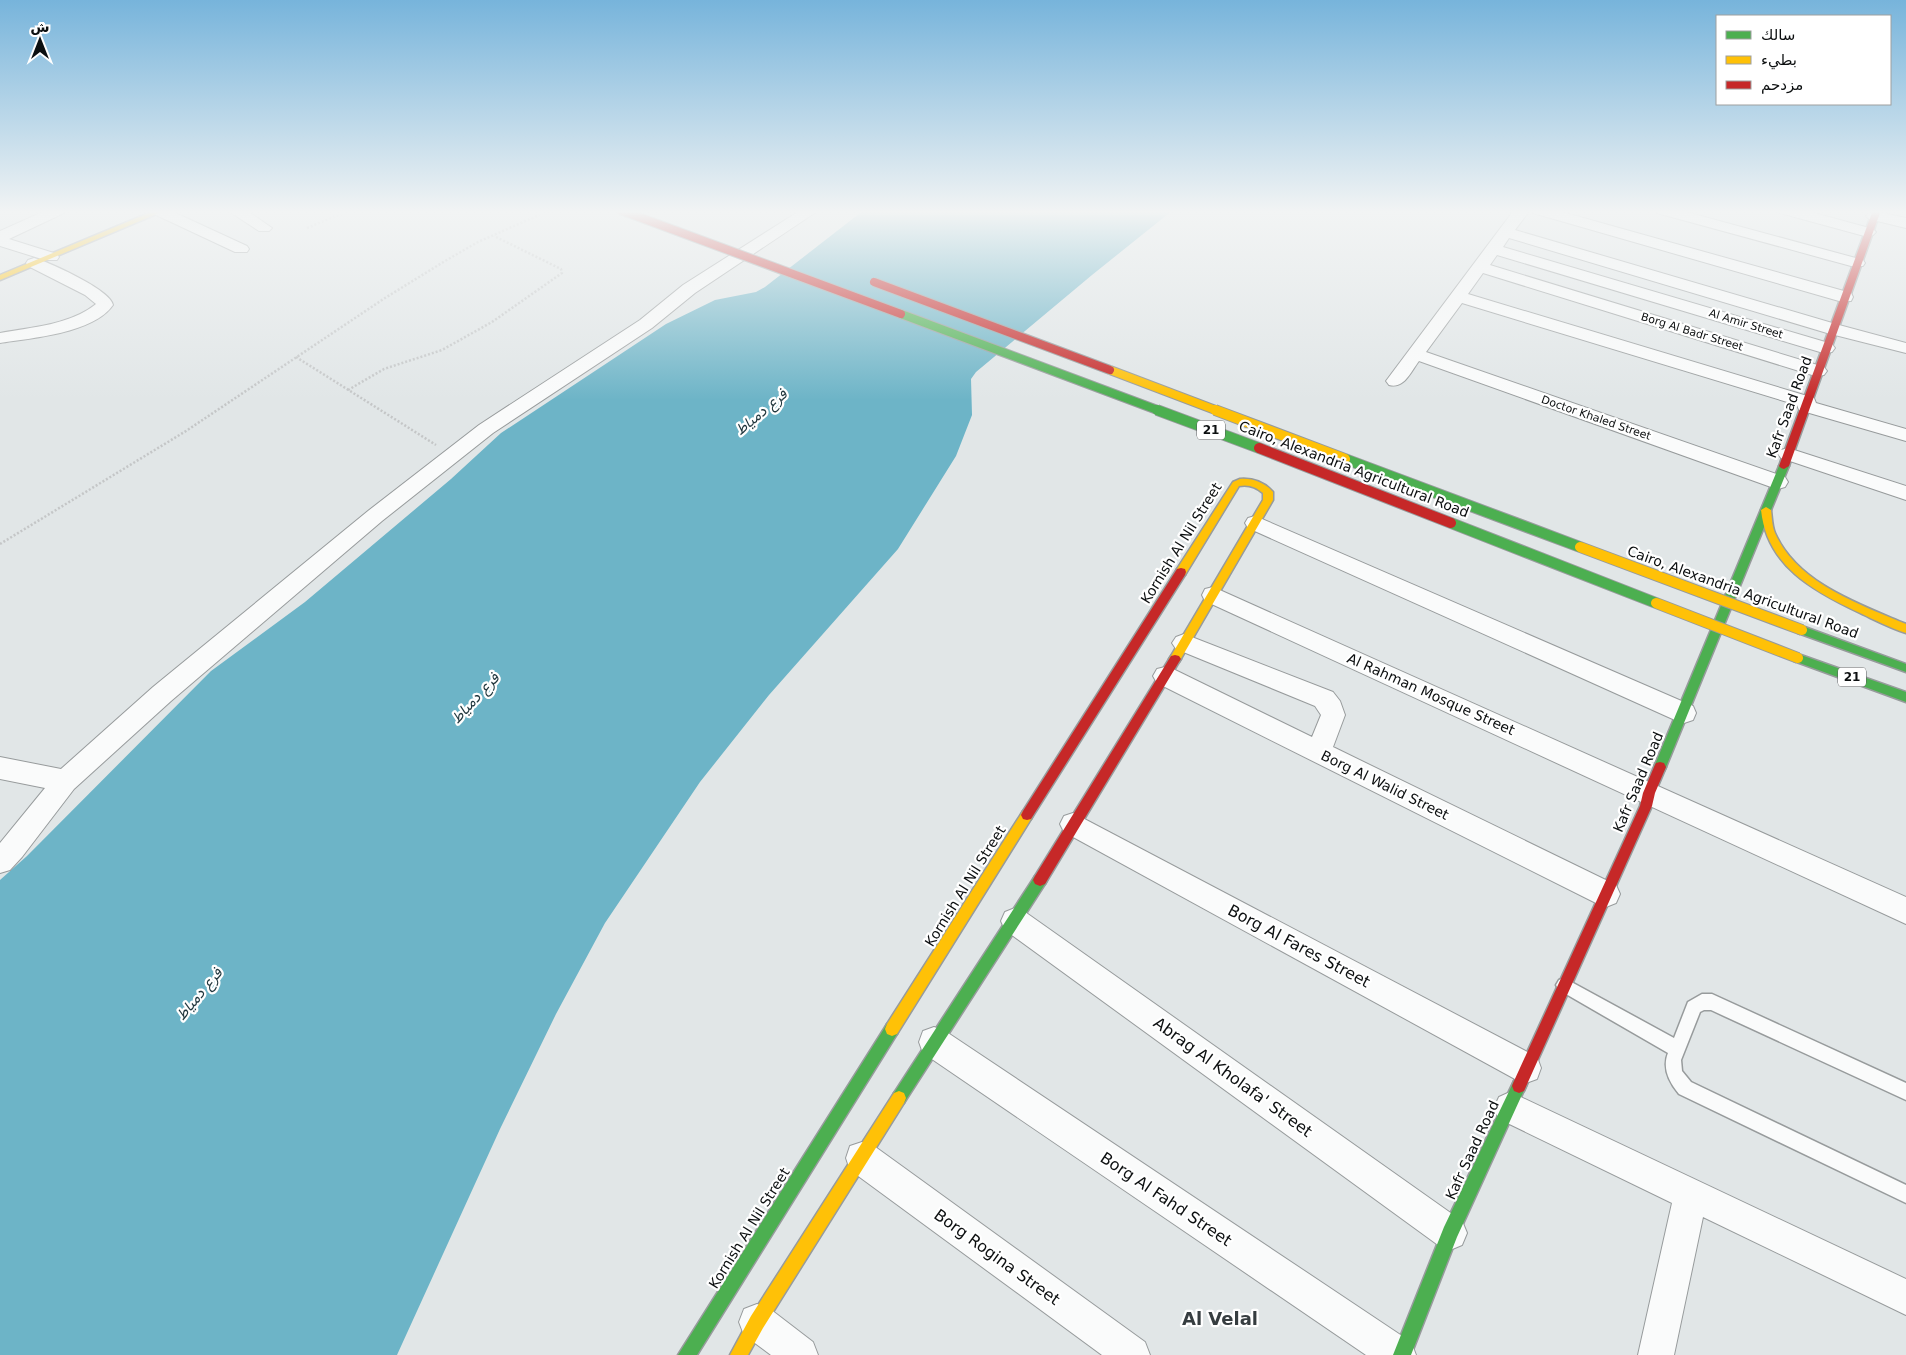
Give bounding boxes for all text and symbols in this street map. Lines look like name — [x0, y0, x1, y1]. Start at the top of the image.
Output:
north arrow — [15, 15, 65, 65]
legend — [1716, 15, 1891, 105]
text: ش — [30, 19, 50, 35]
text: سالك — [1761, 26, 1795, 44]
text: بطيء — [1761, 51, 1797, 70]
text: مزدحم — [1761, 76, 1803, 94]
street label: Al Amir Street — [1707, 307, 1785, 342]
street label: Borg Al Badr Street — [1639, 310, 1745, 354]
street label: Kafr Saad Road — [1763, 354, 1815, 460]
water label: فرع دمياط — [731, 384, 793, 440]
street label: Doctor Khaled Street — [1540, 393, 1653, 443]
street label: Cairo, Alexandria Agricultural Road — [1237, 418, 1471, 520]
road number: 21 — [1197, 420, 1225, 440]
street label: Kornish Al Nil Street — [1137, 479, 1225, 606]
street label: Cairo, Alexandria Agricultural Road — [1625, 543, 1861, 641]
street label: Al Rahman Mosque Street — [1345, 650, 1518, 738]
water label: فرع دمياط — [447, 668, 505, 728]
road number: 21 — [1838, 668, 1866, 686]
street label: Kafr Saad Road — [1610, 730, 1666, 834]
street label: Borg Al Walid Street — [1319, 747, 1452, 823]
street label: Kornish Al Nil Street — [921, 822, 1009, 949]
street label: Borg Al Fares Street — [1225, 900, 1373, 992]
water label: فرع دمياط — [172, 963, 228, 1025]
street label: Abrag Al Kholafa' Street — [1150, 1013, 1316, 1141]
street label: Kafr Saad Road — [1442, 1098, 1502, 1202]
street label: Borg Al Fahd Street — [1097, 1148, 1235, 1250]
street label: Kornish Al Nil Street — [705, 1164, 793, 1291]
street label: Borg Rogina Street — [930, 1205, 1064, 1309]
district label: Al Velal — [1182, 1308, 1258, 1329]

